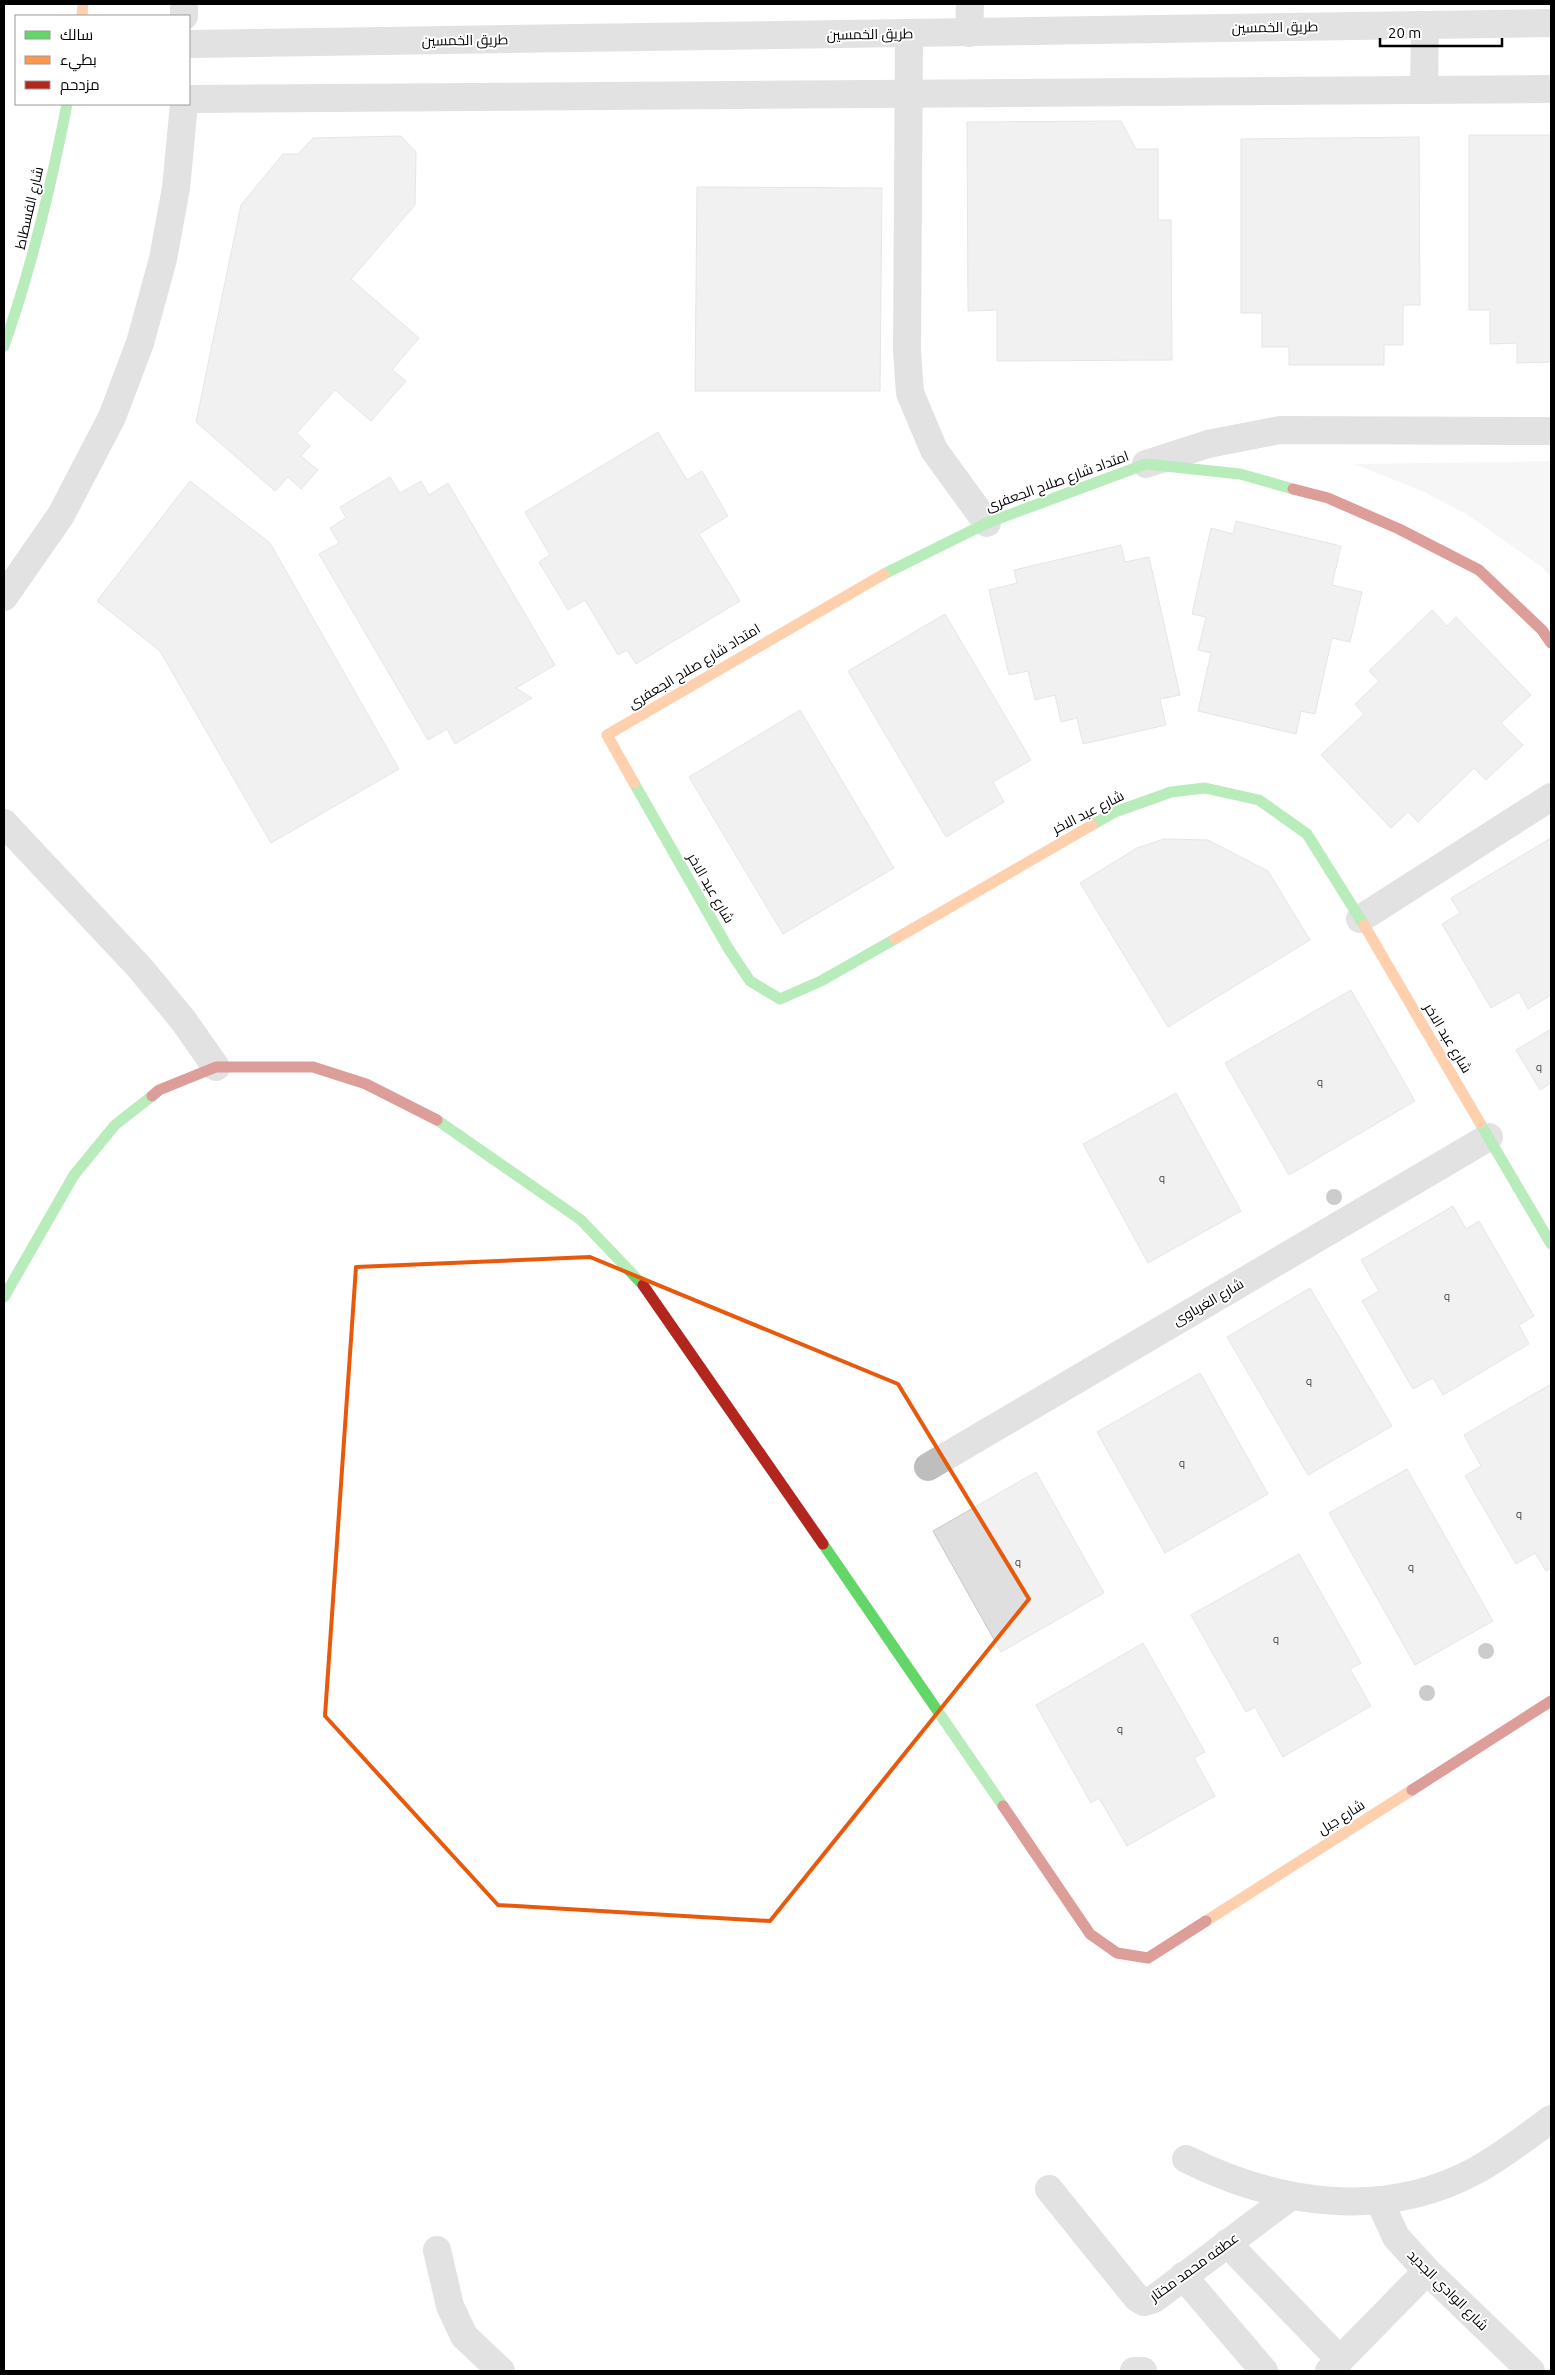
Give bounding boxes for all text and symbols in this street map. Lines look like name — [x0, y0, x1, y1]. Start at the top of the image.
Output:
legend — [15, 15, 190, 105]
scale bar — [1380, 15, 1502, 47]
street label: طريق الخمسين — [1232, 18, 1318, 37]
text: 20 m — [1388, 24, 1421, 41]
street label: طريق الخمسين — [827, 25, 913, 44]
text: سالك — [60, 26, 93, 43]
street label: طريق الخمسين — [422, 31, 508, 50]
text: بطيء — [60, 51, 97, 72]
text: مزدحم — [60, 76, 100, 95]
street label: شارع الفسطاط — [12, 165, 47, 251]
street label: امتداد شارع صلاح الجعفرى — [983, 448, 1131, 515]
street label: امتداد شارع صلاح الجعفرى — [625, 620, 763, 713]
street label: شارع عبد الاخر — [1049, 787, 1127, 838]
street label: شارع عبد الاخر — [683, 849, 737, 926]
street label: شارع عبد الاخر — [1420, 1000, 1475, 1076]
house number: q — [1536, 1061, 1542, 1073]
house number: q — [1317, 1076, 1323, 1088]
house number: q — [1159, 1172, 1165, 1184]
street label: شارع الغرباوى — [1170, 1275, 1247, 1330]
house number: q — [1444, 1290, 1450, 1302]
house number: q — [1306, 1375, 1312, 1387]
house number: q — [1179, 1457, 1185, 1469]
house number: q — [1516, 1508, 1522, 1520]
house number: q — [1015, 1556, 1021, 1568]
house number: q — [1408, 1561, 1414, 1573]
house number: q — [1273, 1633, 1279, 1645]
house number: q — [1117, 1723, 1123, 1735]
street label: شارع جبل — [1315, 1796, 1368, 1838]
street label: عطفه محمد مختار — [1146, 2229, 1242, 2305]
street label: شارع الوادي الجديد — [1402, 2246, 1492, 2336]

